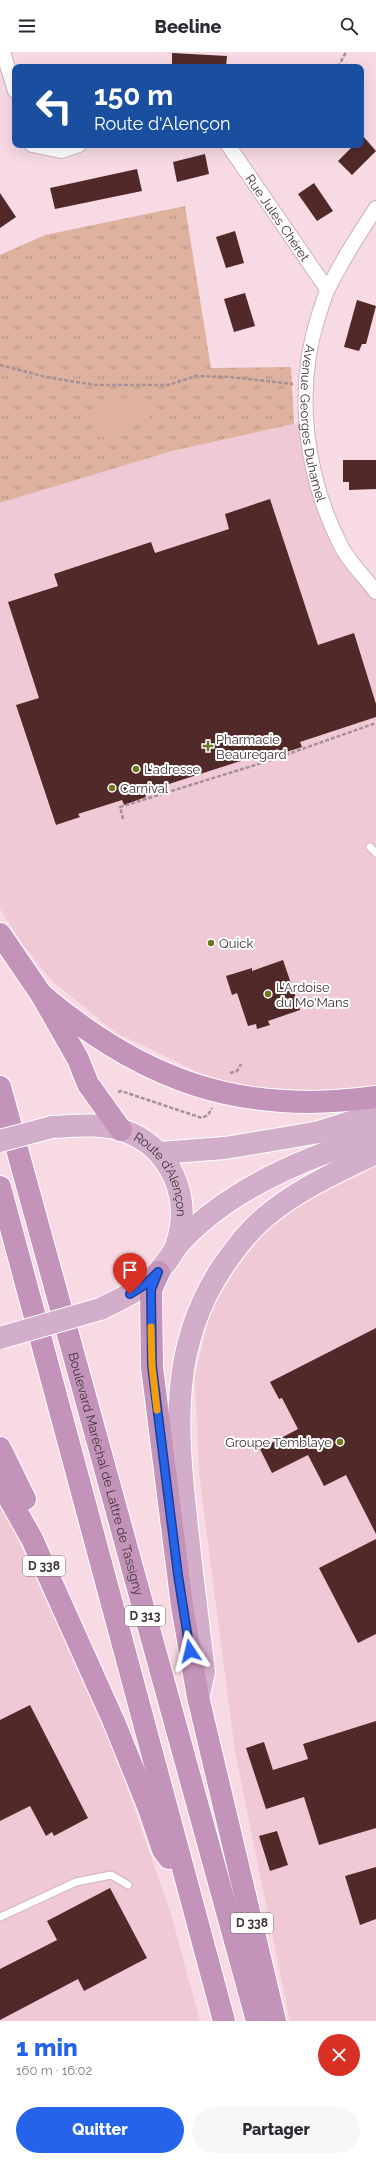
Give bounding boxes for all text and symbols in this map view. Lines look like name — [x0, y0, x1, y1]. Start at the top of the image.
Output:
icon: menu — [16, 15, 38, 37]
icon: search — [338, 15, 360, 37]
text: Beeline — [155, 16, 221, 37]
text: 150 m — [94, 79, 173, 112]
icon: left — [28, 80, 80, 132]
text: Route d'Alençon — [94, 113, 231, 134]
street label: Rue Jules Chéret — [242, 172, 313, 265]
street label: Avenue Georges Duhamel — [297, 344, 329, 504]
place label: Pharmacie Beauregard — [216, 732, 287, 762]
marker: Pharmacie Beauregard — [203, 741, 213, 751]
place label: L'adresse — [144, 762, 201, 777]
marker: L'adresse — [131, 764, 141, 774]
place label: Carnival — [120, 781, 169, 796]
marker: Carnival — [107, 783, 117, 793]
place label: Quick — [219, 936, 253, 951]
marker: Quick — [206, 938, 216, 948]
place label: L'Ardoise du Mo'Mans — [276, 980, 349, 1010]
marker: L'Ardoise du Mo'Mans — [263, 989, 273, 999]
street label: Route d'Alençon — [131, 1129, 189, 1217]
pin — [113, 1253, 147, 1294]
icon: arrive — [119, 1259, 141, 1281]
street label: Boulevard Maréchal de Lattre de Tassigny — [65, 1350, 147, 1597]
place label: Groupe Temblaye — [225, 1435, 332, 1450]
marker: Groupe Temblaye — [335, 1437, 345, 1447]
road number: D 338 — [23, 1556, 65, 1576]
road number: D 313 — [125, 1606, 165, 1626]
position arrow — [169, 1630, 211, 1672]
road number: D 338 — [231, 1913, 273, 1933]
text: 1 min — [16, 2033, 78, 2062]
button: close — [318, 2034, 360, 2076]
text: 160 m · 16:02 — [16, 2063, 92, 2078]
button: Quitter — [16, 2107, 184, 2153]
button: Partager — [192, 2107, 360, 2153]

